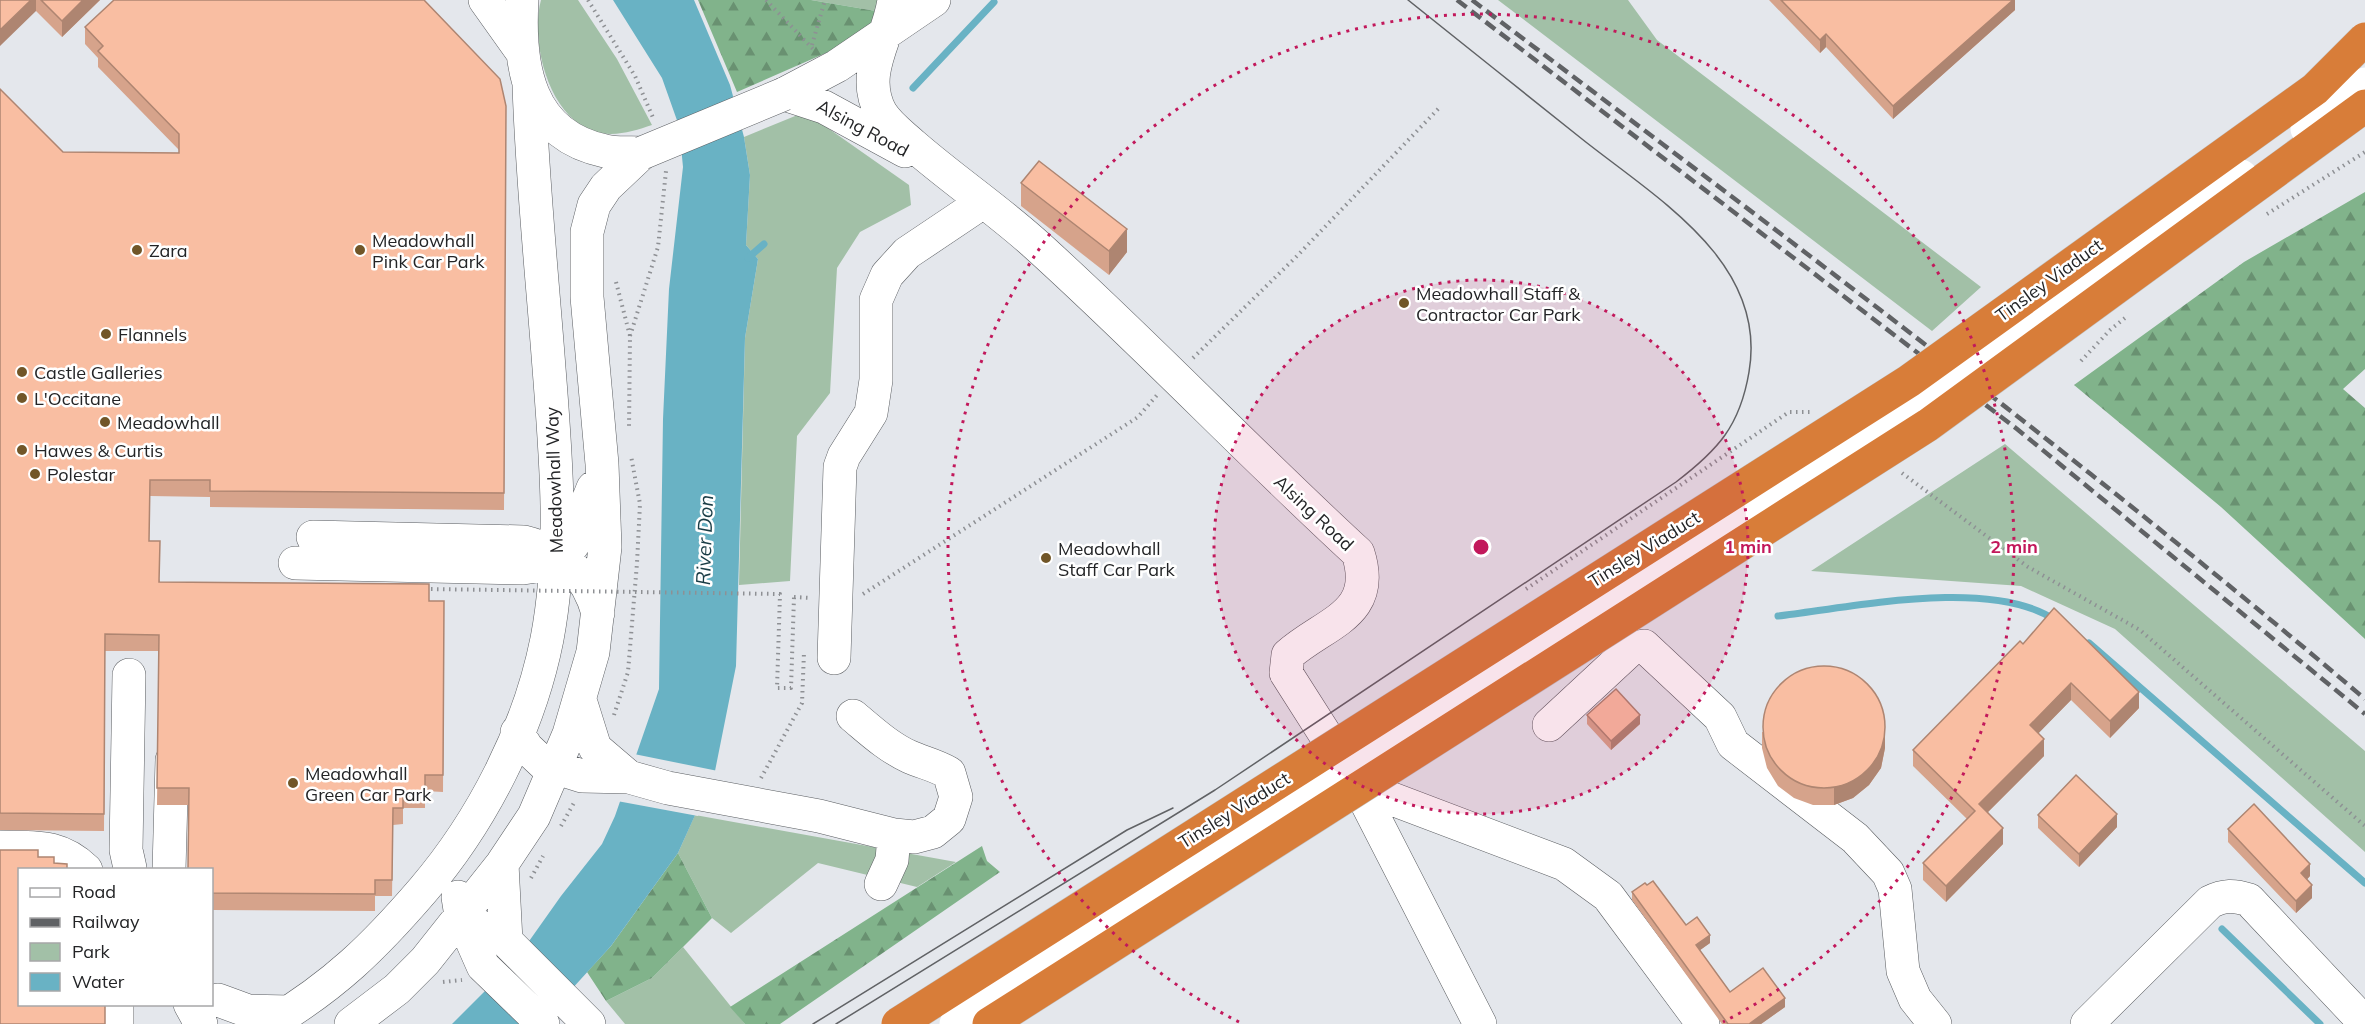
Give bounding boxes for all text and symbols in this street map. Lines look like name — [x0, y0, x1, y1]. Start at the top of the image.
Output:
street label: Alsing Road — [813, 94, 913, 162]
place label: Meadowhall Pink Car Park — [372, 229, 485, 273]
street label: Tinsley Viaduct — [1991, 233, 2107, 327]
place label: Zara — [149, 239, 188, 262]
marker: Zara — [130, 243, 144, 257]
marker: Meadowhall Pink Car Park — [353, 243, 367, 257]
place label: Meadowhall Staff & Contractor Car Park — [1416, 282, 1581, 326]
marker: Meadowhall Staff & Contractor Car Park — [1397, 296, 1411, 310]
place label: Flannels — [118, 323, 187, 346]
marker: Flannels — [99, 327, 113, 341]
place label: Castle Galleries — [34, 361, 163, 384]
marker: Castle Galleries — [15, 365, 29, 379]
place label: L'Occitane — [34, 387, 121, 410]
marker: L'Occitane — [15, 391, 29, 405]
street label: Meadowhall Way — [540, 406, 568, 554]
place label: Meadowhall — [117, 411, 220, 434]
marker: Meadowhall — [98, 415, 112, 429]
place label: Hawes & Curtis — [34, 439, 163, 462]
marker: Hawes & Curtis — [15, 443, 29, 457]
place label: Polestar — [47, 463, 116, 486]
marker: Polestar — [28, 467, 42, 481]
street label: Alsing Road — [1269, 470, 1359, 556]
water label: River Don — [690, 494, 718, 586]
street label: Tinsley Viaduct — [1584, 506, 1704, 592]
text: 1 min — [1724, 535, 1772, 558]
text: 2 min — [1990, 535, 2038, 558]
place label: Meadowhall Staff Car Park — [1058, 537, 1176, 581]
centre of rings — [1471, 537, 1491, 557]
marker: Meadowhall Staff Car Park — [1039, 551, 1053, 565]
place label: Meadowhall Green Car Park — [305, 762, 432, 806]
street label: Tinsley Viaduct — [1174, 767, 1294, 853]
marker: Meadowhall Green Car Park — [286, 776, 300, 790]
legend — [18, 868, 213, 1006]
text: Road — [72, 880, 116, 903]
text: Railway — [72, 910, 140, 933]
text: Park — [72, 940, 111, 963]
text: Water — [72, 970, 125, 993]

